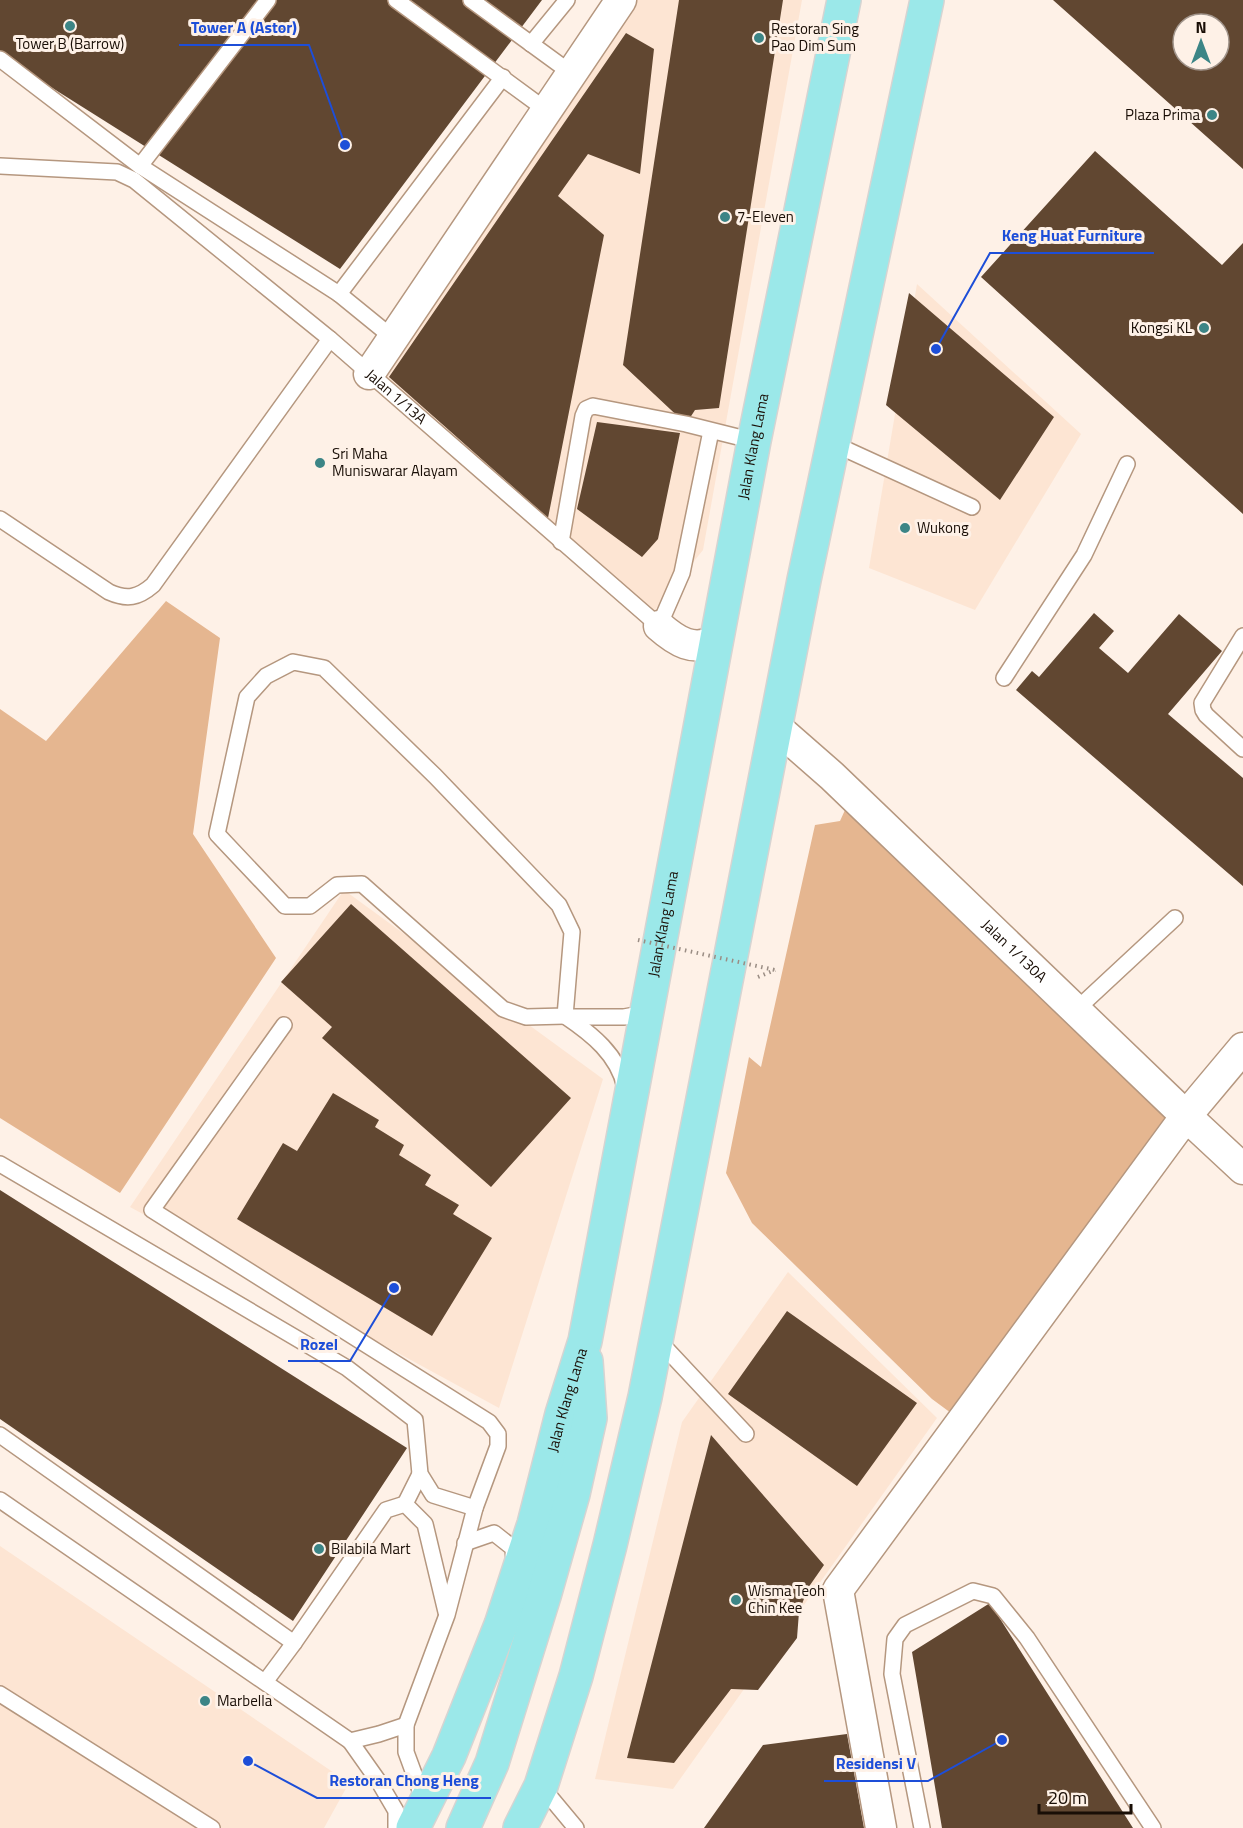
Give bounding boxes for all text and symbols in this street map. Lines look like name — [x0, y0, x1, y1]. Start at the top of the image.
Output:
callout: Tower A (Astor) — [179, 11, 309, 45]
north arrow — [1171, 12, 1231, 72]
text: Tower A (Astor) — [191, 15, 297, 39]
text: N — [1195, 15, 1207, 39]
place label: Restoran Sing Pao Dim Sum — [771, 17, 859, 57]
marker: Tower B (Barrow) — [63, 19, 77, 33]
marker: Restoran Sing Pao Dim Sum — [752, 31, 766, 45]
place label: Tower B (Barrow) — [16, 32, 124, 55]
place label: Plaza Prima — [1125, 103, 1200, 126]
marker: Plaza Prima — [1205, 108, 1219, 122]
place label: 7-Eleven — [737, 205, 794, 228]
marker: 7-Eleven — [718, 210, 732, 224]
callout: Keng Huat Furniture — [990, 219, 1154, 253]
text: Keng Huat Furniture — [1002, 223, 1142, 247]
place label: Kongsi KL — [1131, 316, 1192, 339]
marker: Kongsi KL — [1197, 321, 1211, 335]
street label: Jalan 1/13A — [361, 363, 432, 429]
street label: Jalan Klang Lama — [731, 391, 775, 501]
place label: Sri Maha Muniswarar Alayam — [332, 442, 458, 482]
marker: Sri Maha Muniswarar Alayam — [313, 456, 327, 470]
place label: Wukong — [917, 516, 969, 539]
marker: Wukong — [898, 521, 912, 535]
street label: Jalan Klang Lama — [642, 868, 684, 979]
street label: Jalan 1/130A — [977, 914, 1052, 988]
callout: Rozel — [288, 1327, 350, 1361]
text: Rozel — [300, 1332, 338, 1356]
street label: Jalan Klang Lama — [541, 1345, 593, 1455]
place label: Bilabila Mart — [331, 1537, 411, 1560]
marker: Bilabila Mart — [312, 1542, 326, 1556]
place label: Wisma Teoh Chin Kee — [748, 1579, 825, 1619]
marker: Wisma Teoh Chin Kee — [729, 1593, 743, 1607]
place label: Marbella — [217, 1689, 273, 1712]
marker: Marbella — [198, 1694, 212, 1708]
callout: Residensi V — [824, 1747, 928, 1781]
text: Residensi V — [836, 1751, 916, 1775]
callout: Restoran Chong Heng — [317, 1764, 491, 1798]
text: Restoran Chong Heng — [329, 1768, 479, 1792]
scale bar — [1039, 1777, 1130, 1815]
text: 20 m — [1048, 1784, 1087, 1811]

